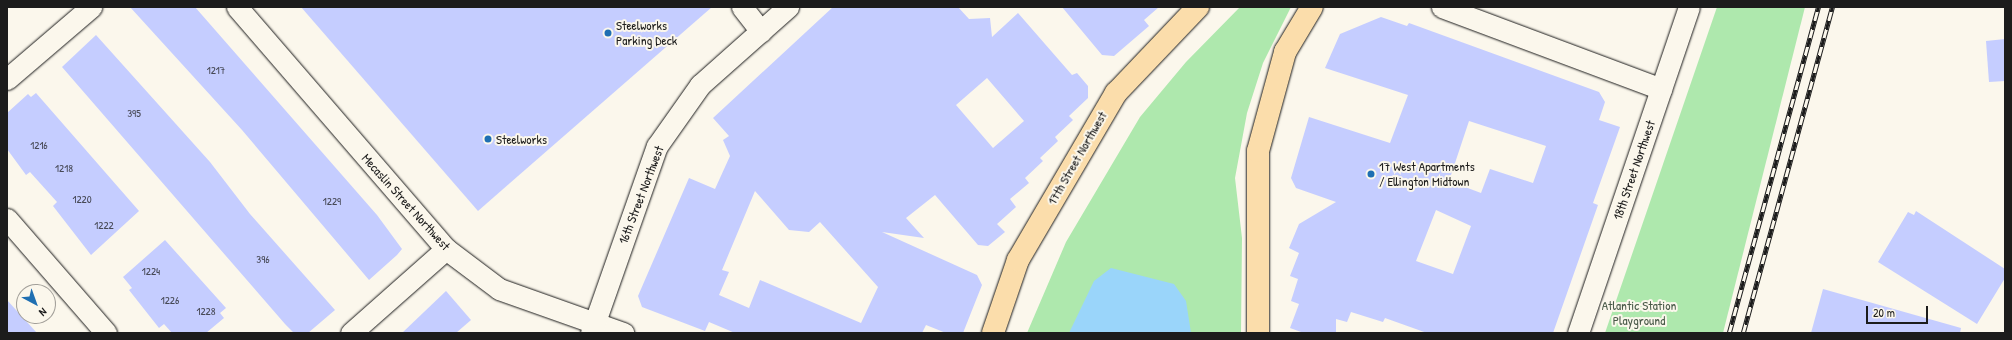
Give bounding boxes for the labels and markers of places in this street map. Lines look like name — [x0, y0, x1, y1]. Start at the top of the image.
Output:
place label: Steelworks Parking Deck — [616, 18, 677, 49]
marker: Steelworks Parking Deck — [603, 28, 613, 38]
place label: Steelworks — [496, 131, 547, 147]
marker: Steelworks — [483, 134, 493, 144]
place label: 17 West Apartments / Ellington Midtown — [1379, 159, 1475, 190]
marker: 17 West Apartments / Ellington Midtown — [1366, 169, 1376, 179]

